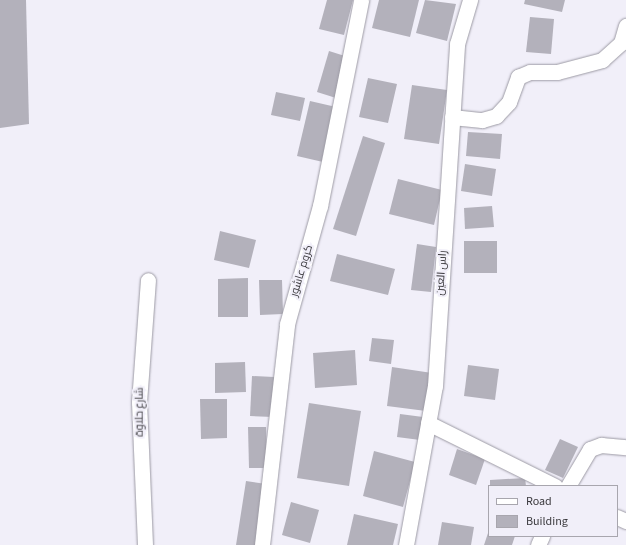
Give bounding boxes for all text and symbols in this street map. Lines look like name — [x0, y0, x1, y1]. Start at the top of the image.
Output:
street label: كروم عاشور — [288, 244, 316, 298]
street label: راس العين — [434, 250, 450, 296]
street label: شارع حلاوة — [133, 387, 147, 437]
legend — [488, 485, 618, 537]
text: Road — [526, 493, 552, 510]
text: Building — [526, 513, 568, 530]

